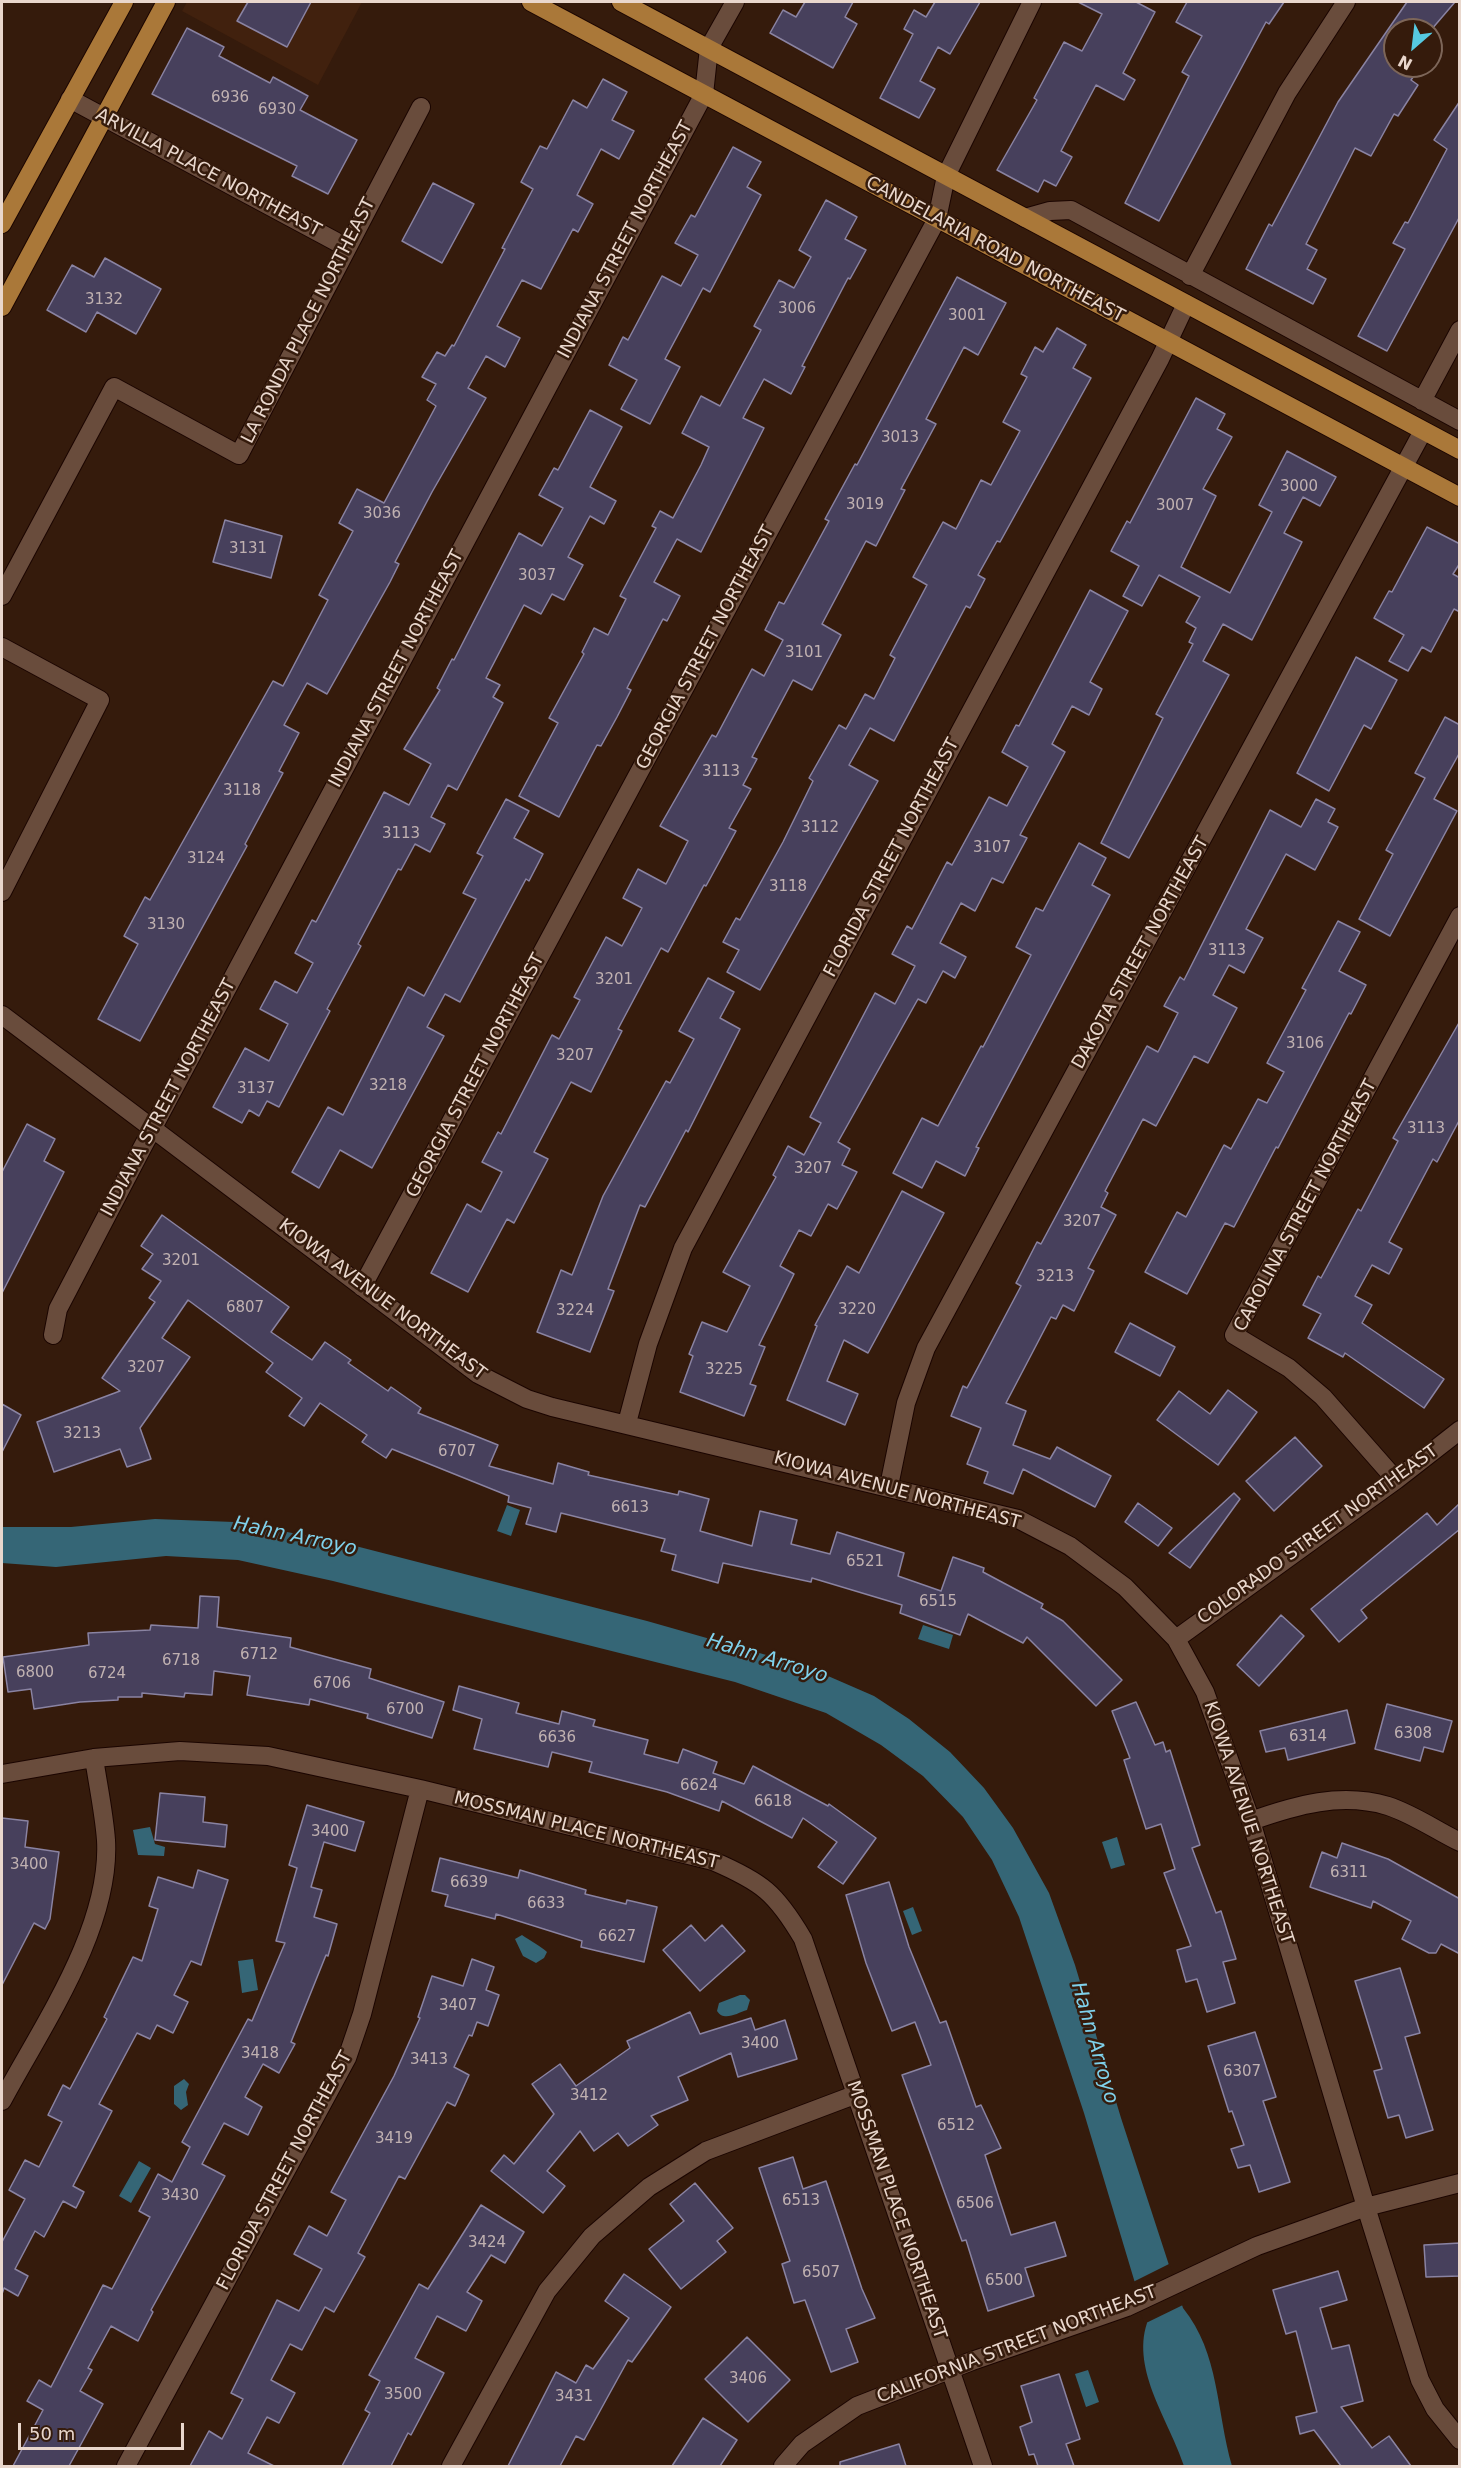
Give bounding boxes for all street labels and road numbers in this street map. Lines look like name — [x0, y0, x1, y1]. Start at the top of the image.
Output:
street label: ARVILLA PLACE NORTHEAST — [92, 104, 324, 242]
street label: INDIANA STREET NORTHEAST — [554, 118, 698, 362]
street label: CANDELARIA ROAD NORTHEAST — [862, 172, 1128, 328]
street label: LA RONDA PLACE NORTHEAST — [237, 195, 381, 447]
street label: GEORGIA STREET NORTHEAST — [632, 522, 780, 774]
street label: INDIANA STREET NORTHEAST — [325, 547, 469, 791]
street label: FLORIDA STREET NORTHEAST — [820, 735, 964, 981]
street label: DAKOTA STREET NORTHEAST — [1068, 833, 1214, 1073]
street label: GEORGIA STREET NORTHEAST — [402, 950, 550, 1202]
street label: INDIANA STREET NORTHEAST — [97, 976, 241, 1220]
street label: CAROLINA STREET NORTHEAST — [1230, 1076, 1382, 1336]
street label: KIOWA AVENUE NORTHEAST — [274, 1215, 490, 1385]
street label: COLORADO STREET NORTHEAST — [1194, 1440, 1442, 1630]
street label: KIOWA AVENUE NORTHEAST — [771, 1448, 1023, 1534]
street label: KIOWA AVENUE NORTHEAST — [1198, 1699, 1298, 1947]
street label: MOSSMAN PLACE NORTHEAST — [451, 1788, 721, 1874]
street label: FLORIDA STREET NORTHEAST — [213, 2048, 357, 2294]
street label: MOSSMAN PLACE NORTHEAST — [842, 2078, 950, 2342]
street label: CALIFORNIA STREET NORTHEAST — [874, 2282, 1160, 2408]

